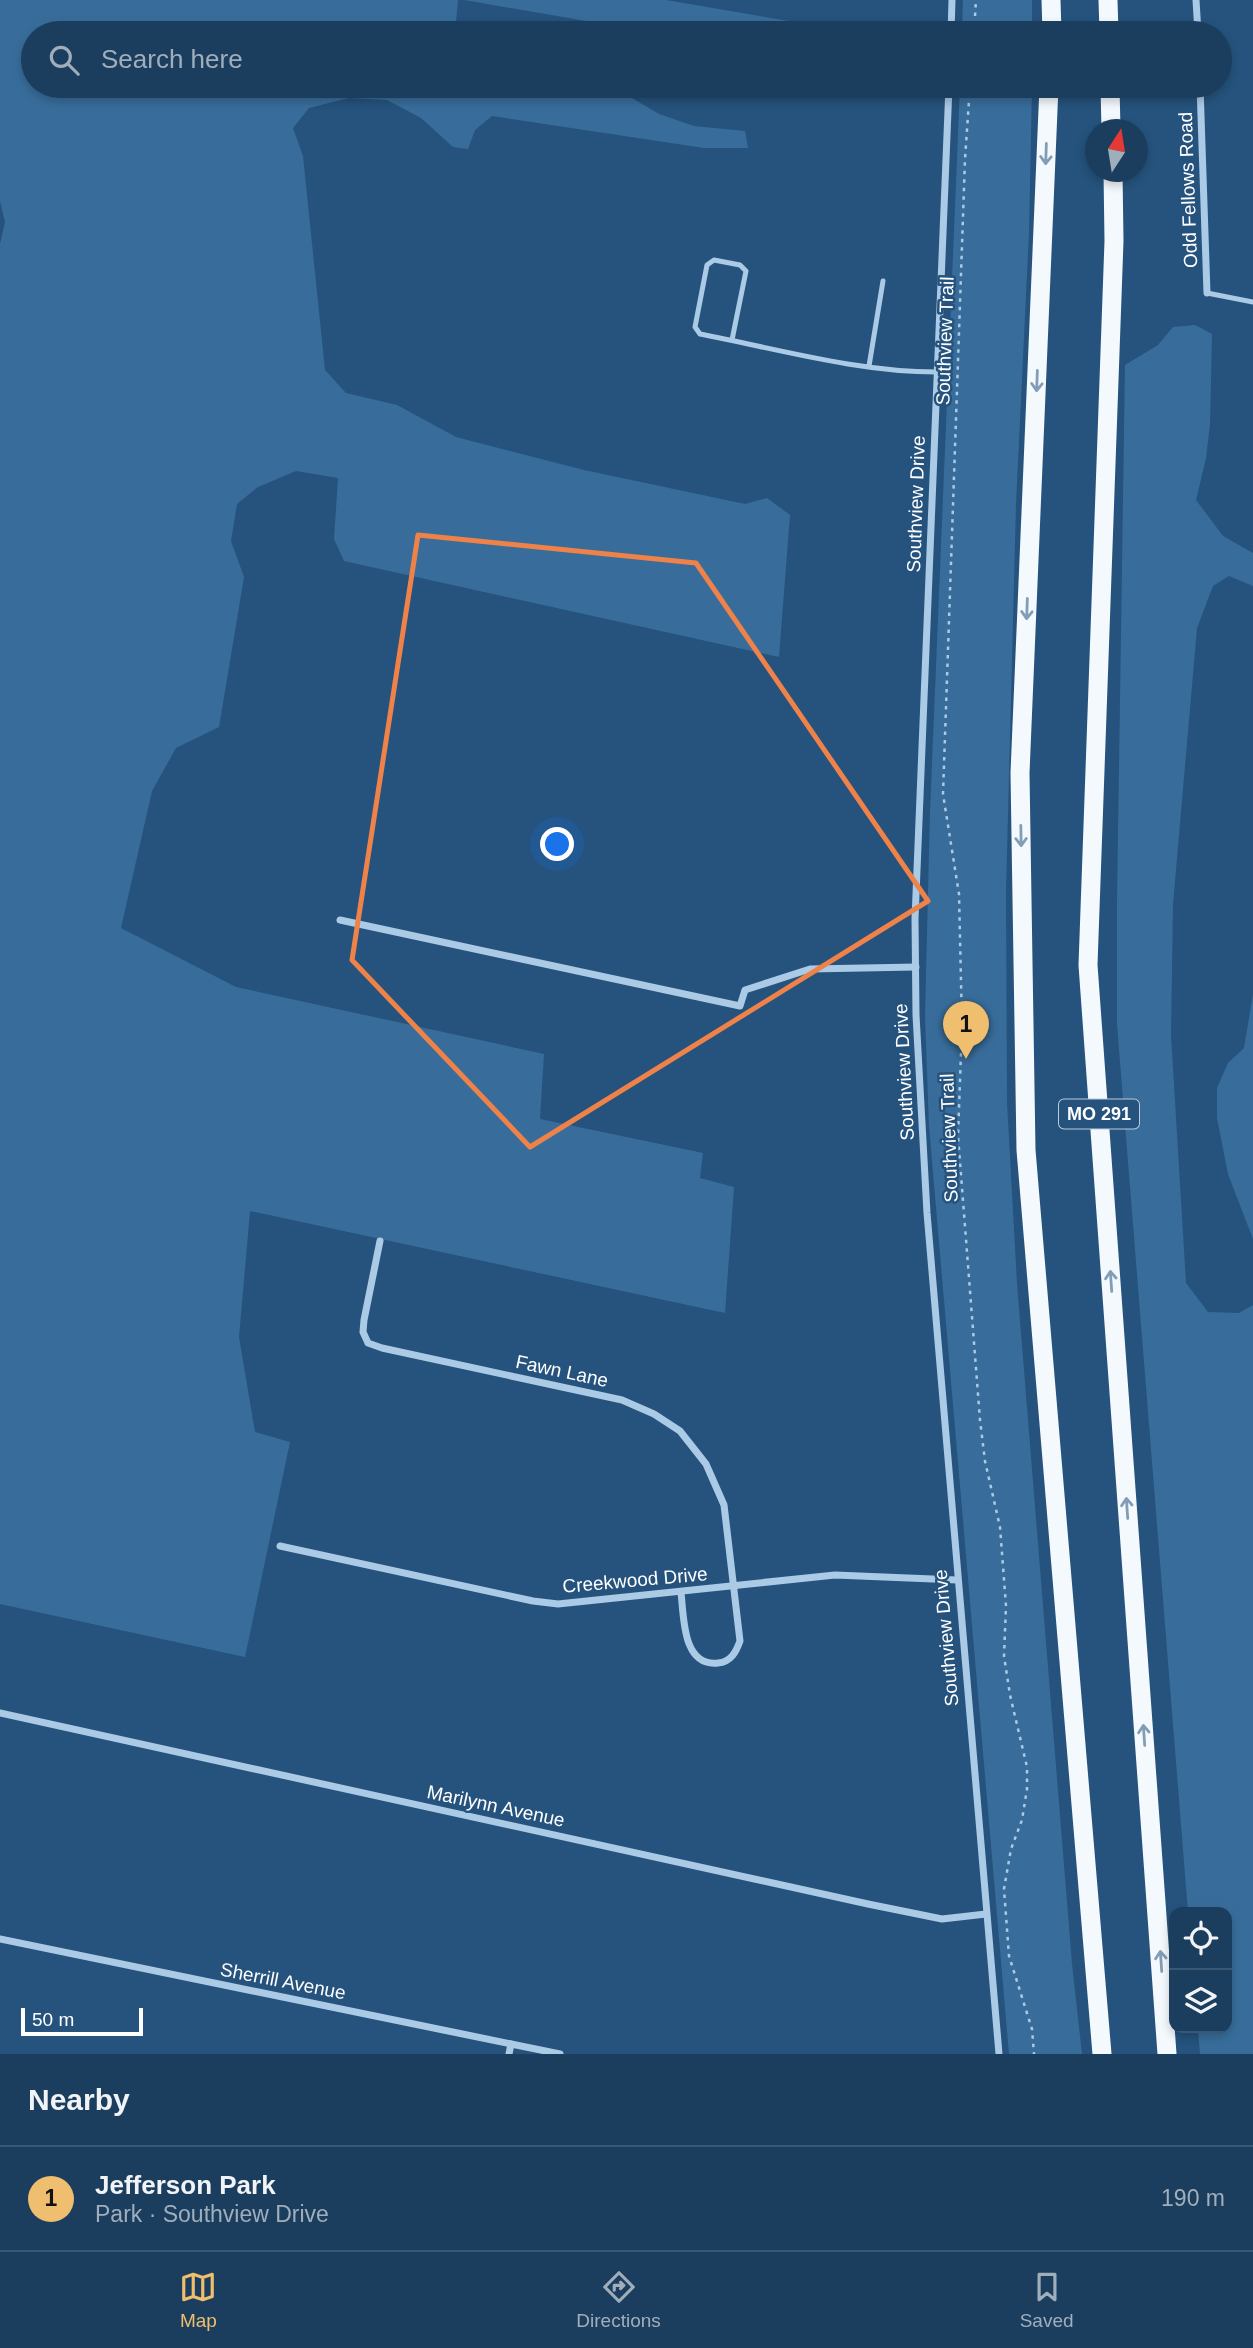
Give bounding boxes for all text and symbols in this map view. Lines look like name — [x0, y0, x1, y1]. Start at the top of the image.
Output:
search box — [21, 21, 1232, 98]
icon: search — [45, 41, 83, 79]
text: Search here — [101, 44, 243, 74]
street label: Odd Fellows Road — [1175, 112, 1201, 268]
north arrow — [1085, 119, 1148, 182]
one-way arrow — [1040, 142, 1053, 165]
street label: Southview Trail — [932, 276, 958, 406]
one-way arrow — [1030, 369, 1043, 392]
street label: Southview Drive — [903, 435, 929, 573]
one-way arrow — [1020, 597, 1033, 620]
one-way arrow — [1014, 824, 1027, 847]
your location — [540, 827, 574, 861]
pin: 1 — [943, 1001, 989, 1059]
street label: Southview Drive — [890, 1003, 918, 1141]
street label: Southview Trail — [936, 1073, 962, 1203]
road number: MO 291 — [1059, 1100, 1139, 1128]
one-way arrow — [1104, 1270, 1117, 1293]
street label: Fawn Lane — [514, 1351, 610, 1391]
one-way arrow — [1120, 1497, 1133, 1519]
street label: Creekwood Drive — [561, 1563, 709, 1597]
street label: Southview Drive — [930, 1569, 962, 1707]
one-way arrow — [1137, 1724, 1150, 1746]
street label: Marilynn Avenue — [425, 1781, 567, 1831]
map controls — [1169, 1907, 1232, 2033]
button: locate — [1169, 1907, 1232, 1970]
one-way arrow — [1154, 1951, 1167, 1973]
street label: Sherrill Avenue — [218, 1959, 348, 2003]
button: layers — [1169, 1970, 1232, 2033]
scale bar — [21, 2005, 144, 2037]
text: 50 m — [32, 2009, 74, 2030]
text: Nearby — [28, 2083, 130, 2116]
text: Jefferson Park — [95, 2170, 276, 2200]
text: 1 — [45, 2185, 57, 2211]
text: 190 m — [1161, 2185, 1225, 2211]
text: Park · Southview Drive — [95, 2201, 329, 2227]
tab: Map — [179, 2268, 217, 2332]
tab: Directions — [576, 2268, 661, 2332]
tab: Saved — [1020, 2268, 1074, 2332]

